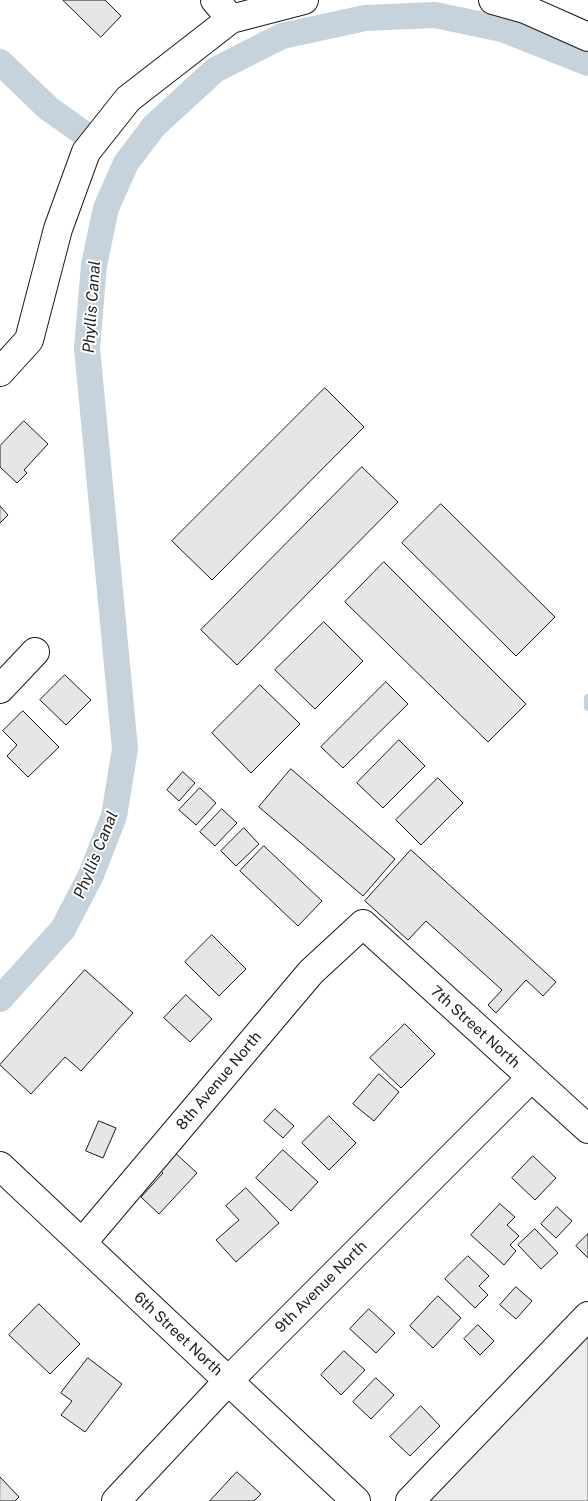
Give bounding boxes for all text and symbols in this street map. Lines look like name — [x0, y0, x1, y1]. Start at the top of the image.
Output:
water label: Phyllis Canal — [79, 260, 105, 354]
water label: Phyllis Canal — [70, 808, 122, 902]
street label: 7th Street North — [426, 982, 524, 1072]
street label: 8th Avenue North — [173, 1028, 265, 1134]
street label: 9th Avenue North — [271, 1237, 371, 1337]
street label: 6th Street North — [130, 1288, 226, 1380]

